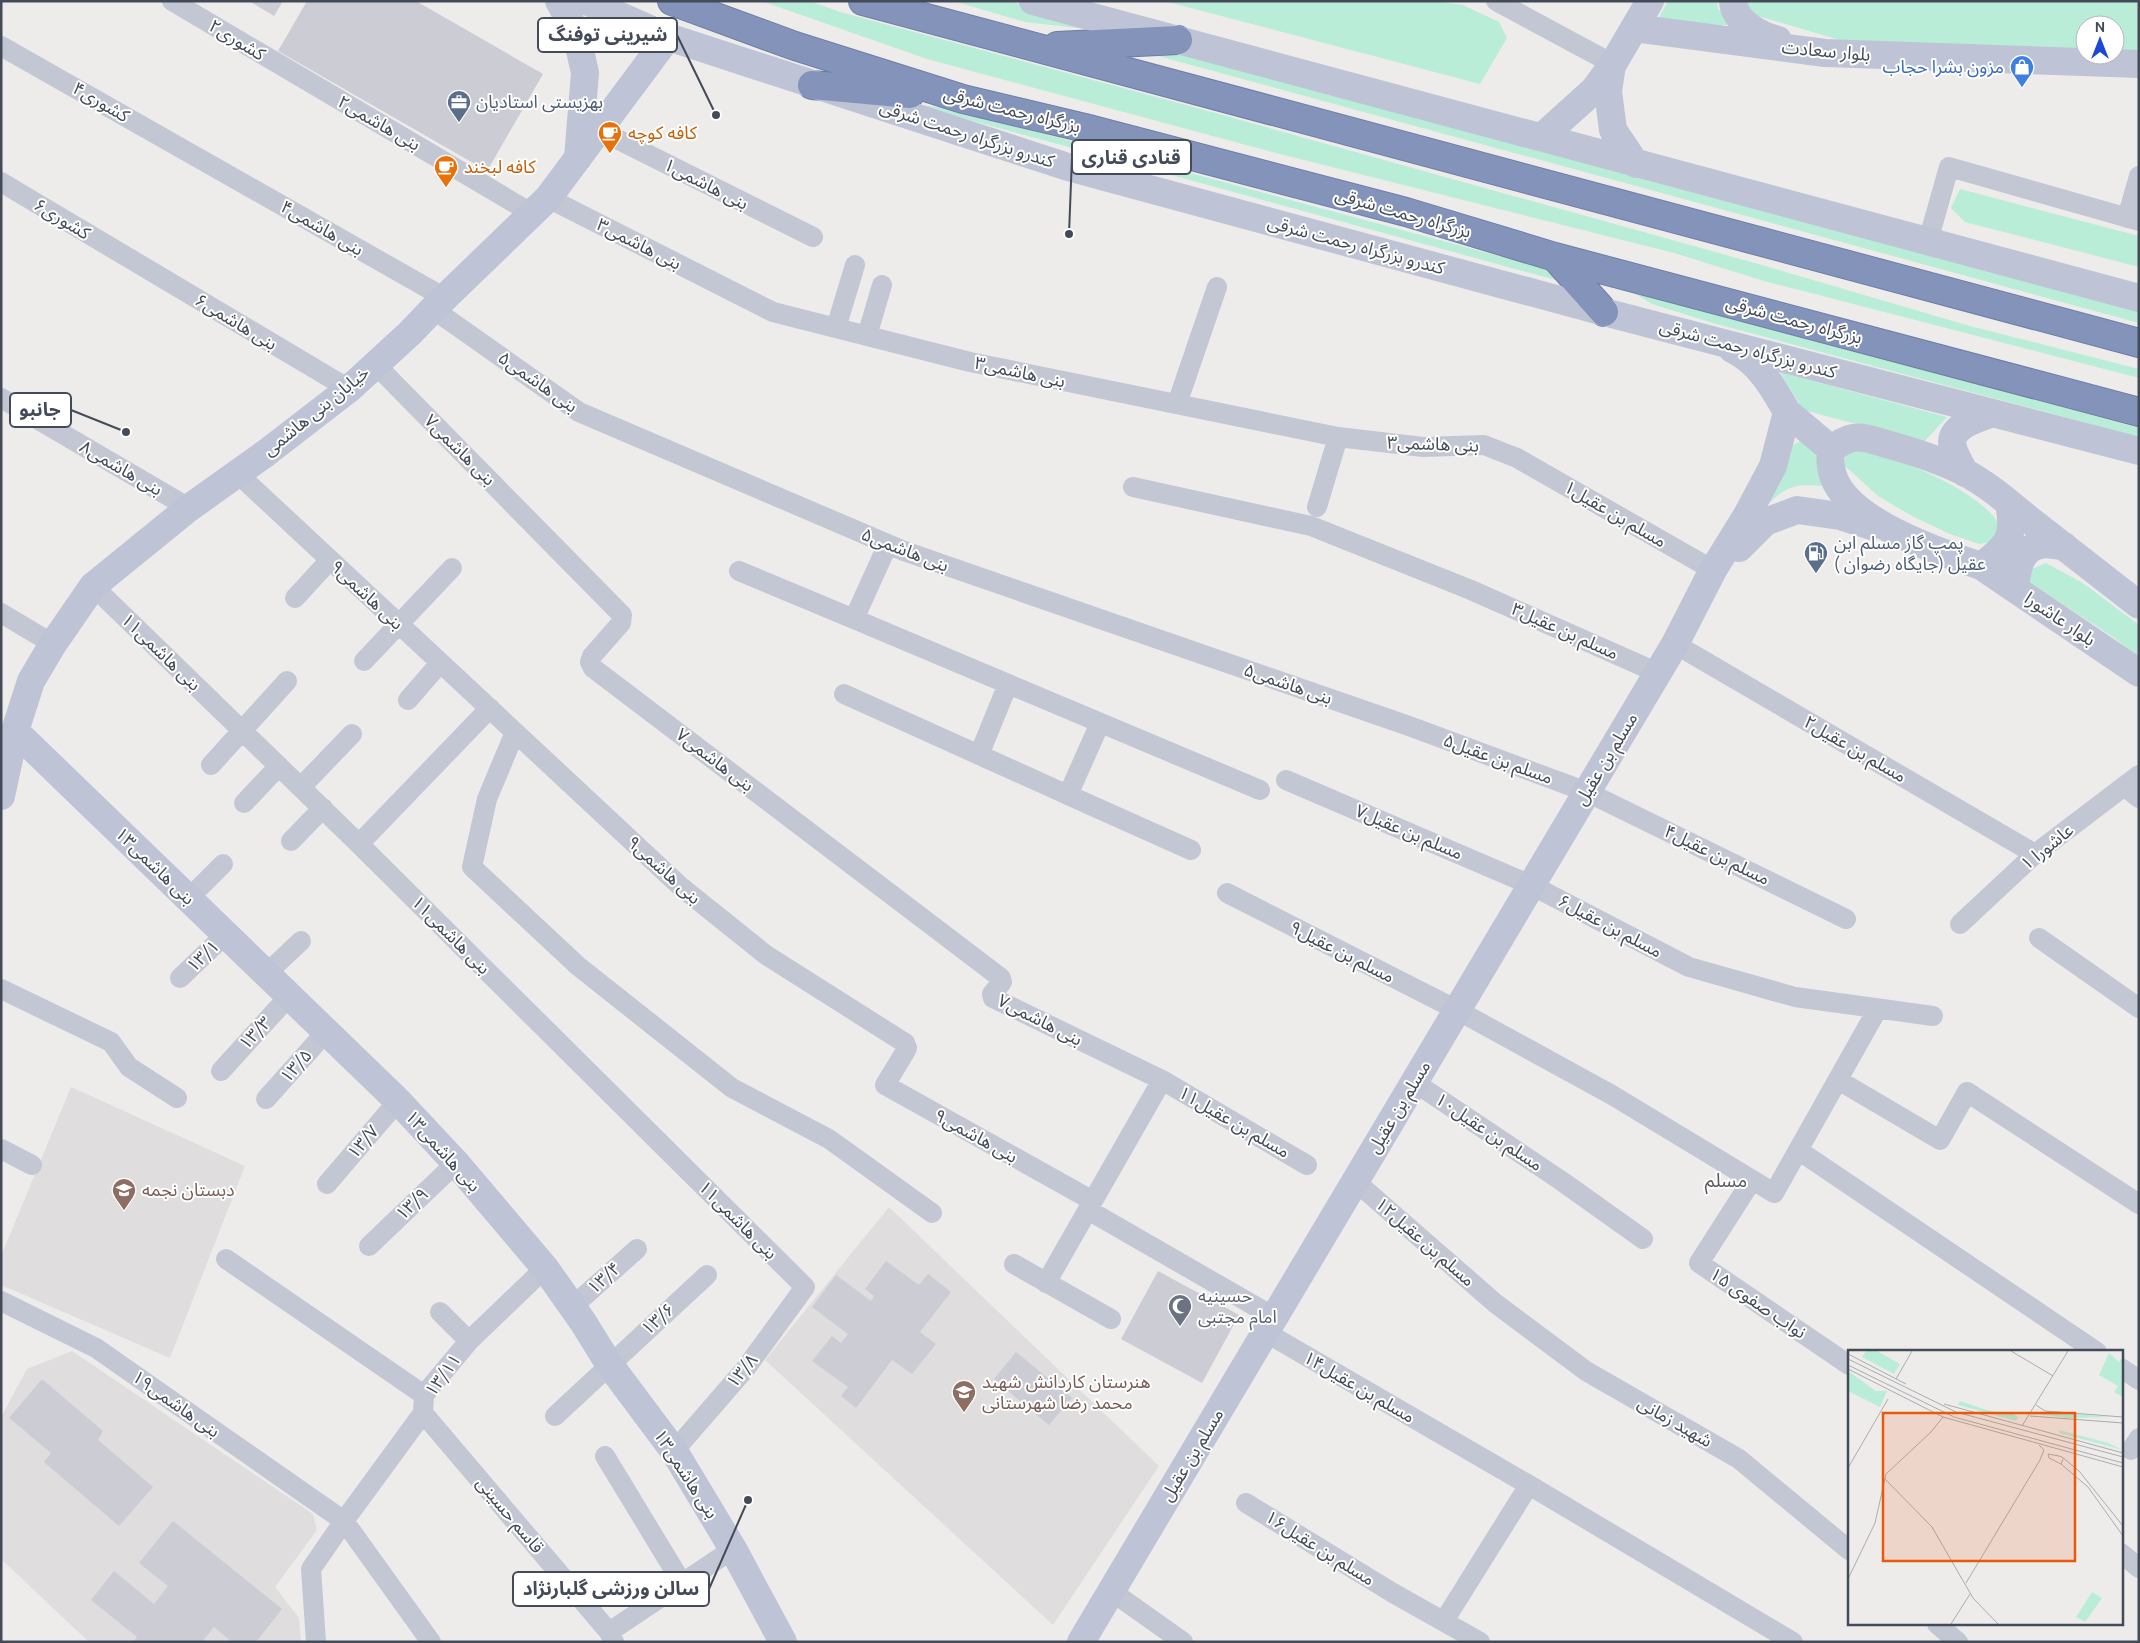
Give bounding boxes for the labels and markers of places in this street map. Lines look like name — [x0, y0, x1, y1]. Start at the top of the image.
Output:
callout: شیرینی توفنگ — [538, 18, 677, 52]
shop icon: مزون بشرا حجاب — [2009, 54, 2035, 88]
place label: مزون بشرا حجاب — [1883, 56, 2004, 78]
office icon: بهزیستی استادیان — [446, 89, 472, 123]
place label: بهزیستی استادیان — [476, 91, 603, 113]
cafe icon: کافه کوچه — [597, 120, 623, 154]
place label: کافه کوچه — [628, 122, 697, 144]
callout: قنادی قناری — [1072, 140, 1191, 174]
cafe icon: کافه لبخند — [433, 154, 459, 188]
place label: کافه لبخند — [464, 156, 536, 176]
callout: جانبو — [10, 393, 71, 427]
place label: پمپ گاز مسلم ابن عقیل (جایگاه رضوان ) — [1834, 532, 1986, 575]
fuel station icon: پمپ گاز مسلم ابن عقیل (جایگاه رضوان ) — [1803, 540, 1829, 574]
school or university icon: دبستان نجمه — [111, 1177, 137, 1211]
place label: دبستان نجمه — [142, 1179, 235, 1201]
place label: حسینیه امام مجتبی — [1198, 1285, 1277, 1331]
mosque icon: حسینیه امام مجتبی — [1167, 1293, 1193, 1327]
place label: هنرستان کاردانش شهید محمد رضا شهرستانی — [982, 1371, 1151, 1414]
school or university icon: هنرستان کاردانش شهید محمد رضا شهرستانی — [951, 1379, 977, 1413]
callout: سالن ورزشی گلبارنژاد — [513, 1572, 709, 1606]

